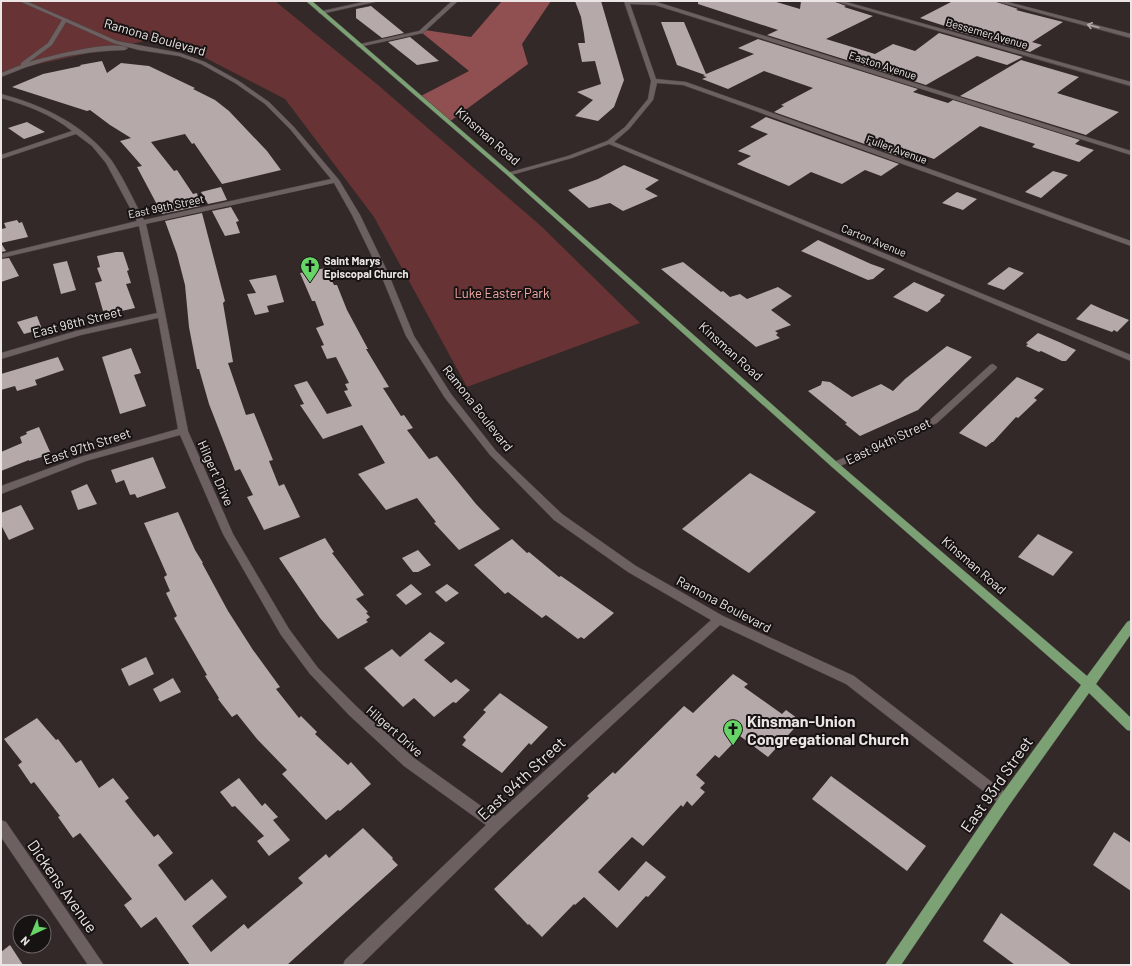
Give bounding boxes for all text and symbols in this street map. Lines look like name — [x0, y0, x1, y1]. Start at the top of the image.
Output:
street label: Ramona Boulevard — [102, 15, 208, 59]
street label: Bessemer Avenue — [944, 15, 1030, 51]
one-way arrow — [1087, 22, 1100, 29]
street label: Easton Avenue — [847, 48, 919, 82]
street label: Kinsman Road — [452, 104, 524, 168]
street label: Fuller Avenue — [865, 132, 929, 166]
street label: East 99th Street — [127, 192, 205, 220]
street label: Carton Avenue — [839, 221, 909, 259]
place label: Saint Marys Episcopal Church — [324, 254, 409, 280]
church icon: Saint Marys Episcopal Church — [299, 255, 321, 283]
park label: Luke Easter Park — [454, 285, 550, 301]
street label: East 98th Street — [31, 303, 123, 341]
street label: Kinsman Road — [696, 318, 766, 384]
street label: Ramona Boulevard — [439, 362, 517, 454]
street label: East 94th Street — [843, 414, 933, 468]
street label: East 97th Street — [41, 424, 133, 468]
street label: Hilgert Drive — [194, 438, 238, 508]
street label: Kinsman Road — [938, 533, 1010, 597]
street label: Ramona Boulevard — [674, 572, 774, 636]
street label: Hilgert Drive — [363, 702, 427, 760]
place label: Kinsman-Union Congregational Church — [747, 711, 909, 748]
church icon: Kinsman-Union Congregational Church — [722, 718, 744, 746]
street label: East 93rd Street — [956, 732, 1036, 836]
street label: East 94th Street — [473, 733, 569, 823]
street label: Dickens Avenue — [24, 836, 102, 936]
north arrow — [12, 914, 52, 954]
text: N — [18, 934, 32, 949]

